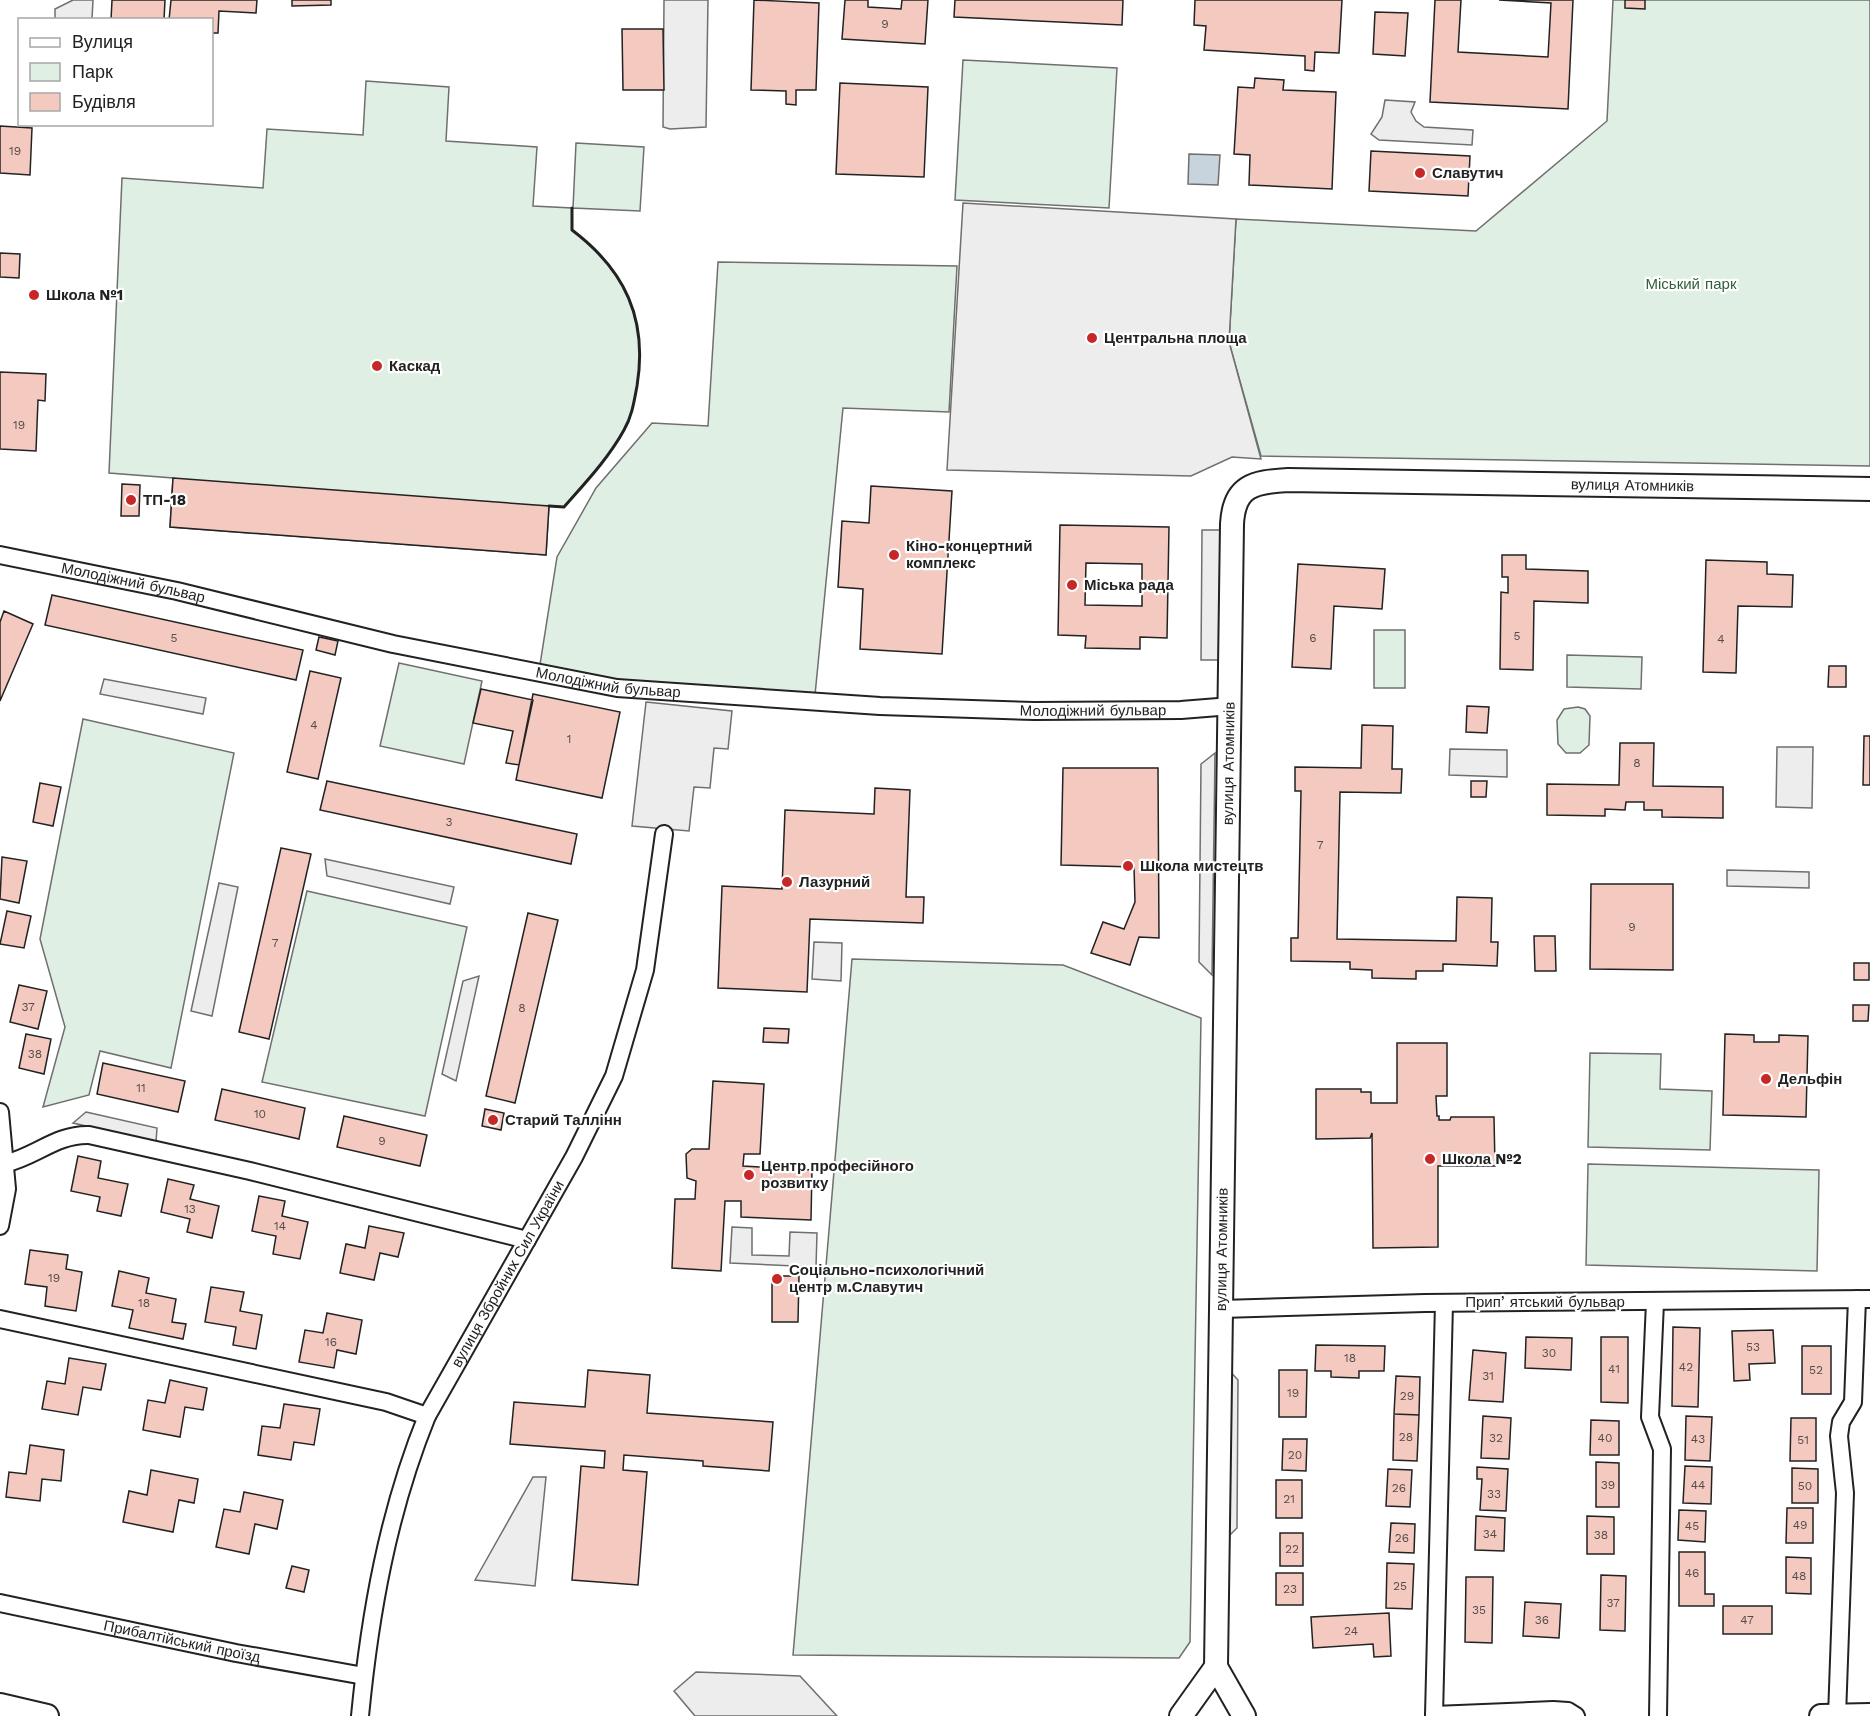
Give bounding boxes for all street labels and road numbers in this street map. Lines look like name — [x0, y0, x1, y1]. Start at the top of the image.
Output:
street label: вулиця Атомників — [1571, 475, 1694, 495]
street label: Молодіжний бульвар — [60, 559, 207, 607]
street label: Молодіжний бульвар — [534, 663, 681, 701]
street label: Молодіжний бульвар — [1019, 701, 1166, 720]
street label: вулиця Атомників — [1219, 702, 1239, 825]
street label: вулиця Збройних Сил України — [448, 1177, 568, 1370]
street label: вулиця Атомників — [1212, 1188, 1232, 1311]
street label: Припʼятський бульвар — [1465, 1293, 1625, 1311]
street label: Прибалтійський проїзд — [102, 1616, 262, 1666]

